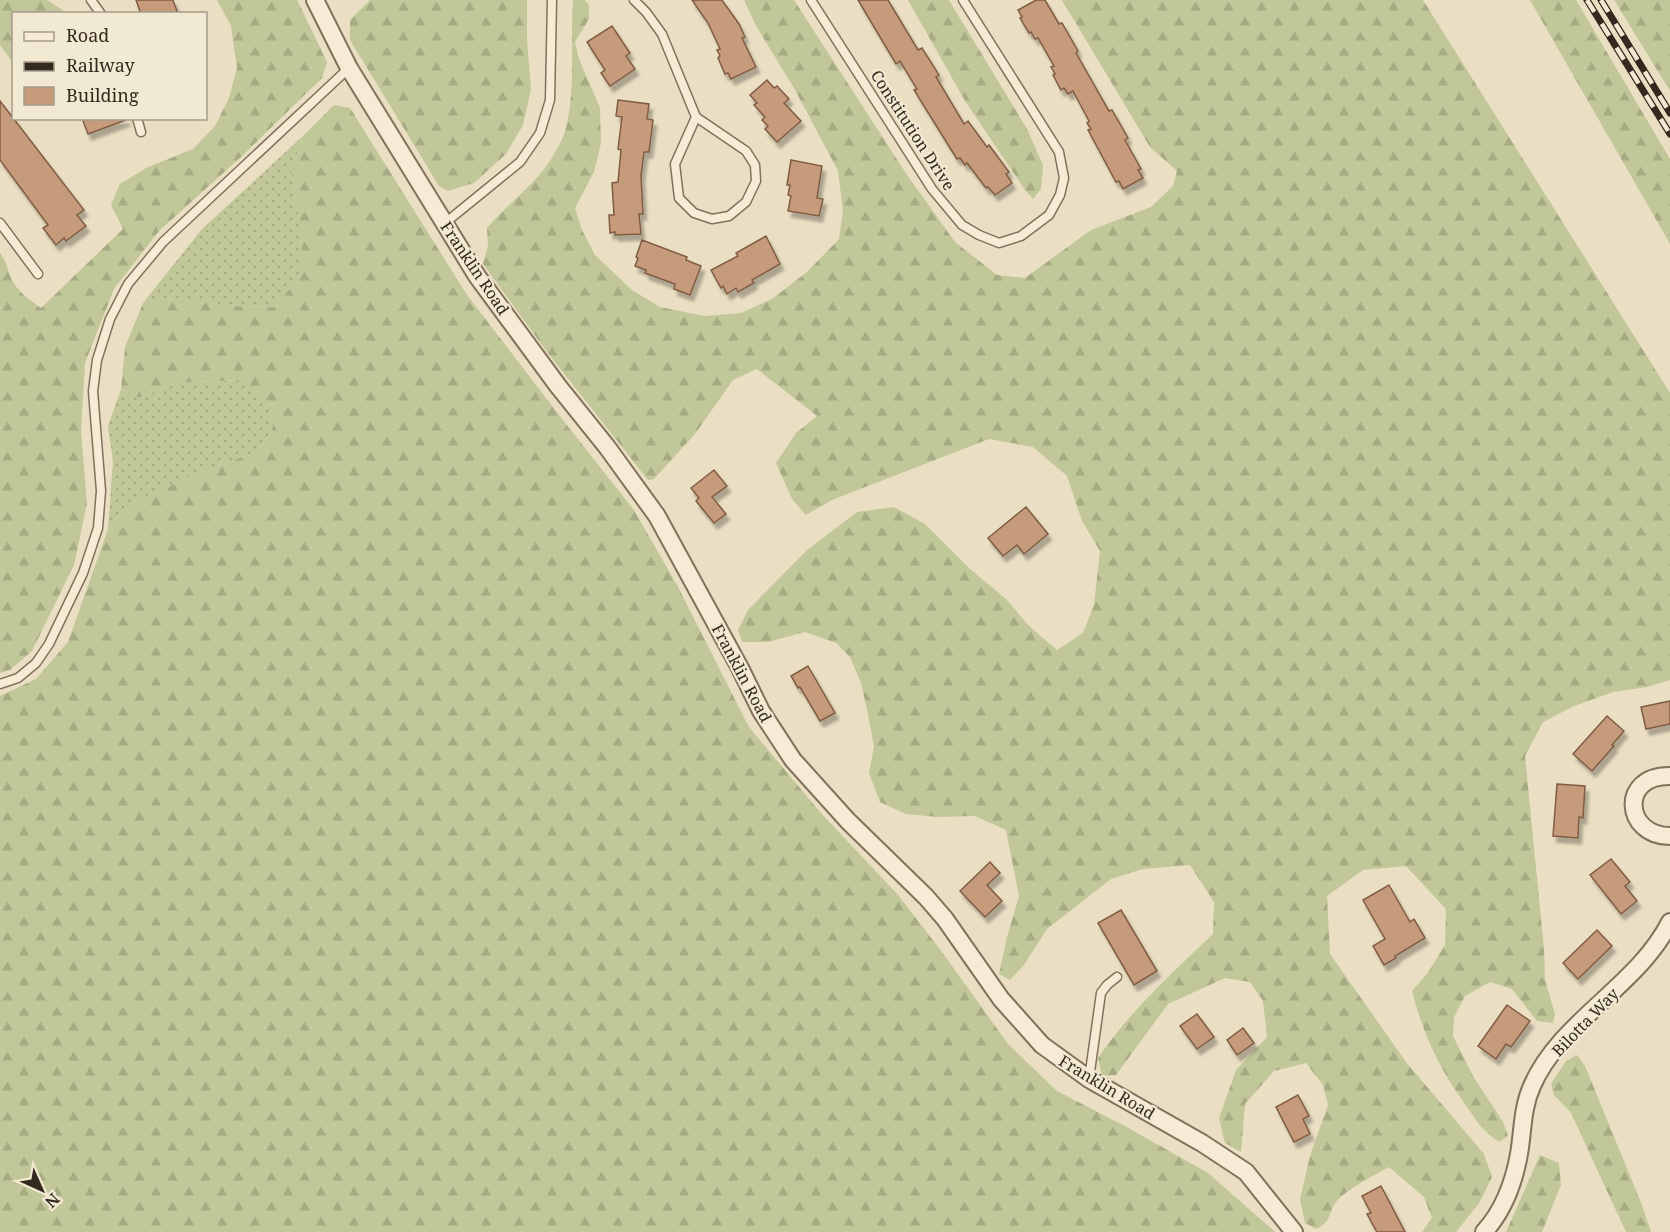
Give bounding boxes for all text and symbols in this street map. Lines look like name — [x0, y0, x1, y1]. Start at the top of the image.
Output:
legend — [12, 12, 207, 120]
text: Road — [66, 23, 109, 47]
text: Railway — [66, 53, 136, 77]
street label: Constitution Drive — [866, 65, 960, 195]
text: Building — [66, 83, 139, 107]
street label: Franklin Road — [436, 217, 515, 319]
street label: Franklin Road — [707, 620, 777, 726]
street label: Bilotta Way — [1547, 982, 1624, 1061]
street label: Franklin Road — [1055, 1050, 1159, 1124]
north arrow — [12, 1160, 72, 1220]
text: N — [40, 1188, 65, 1213]

